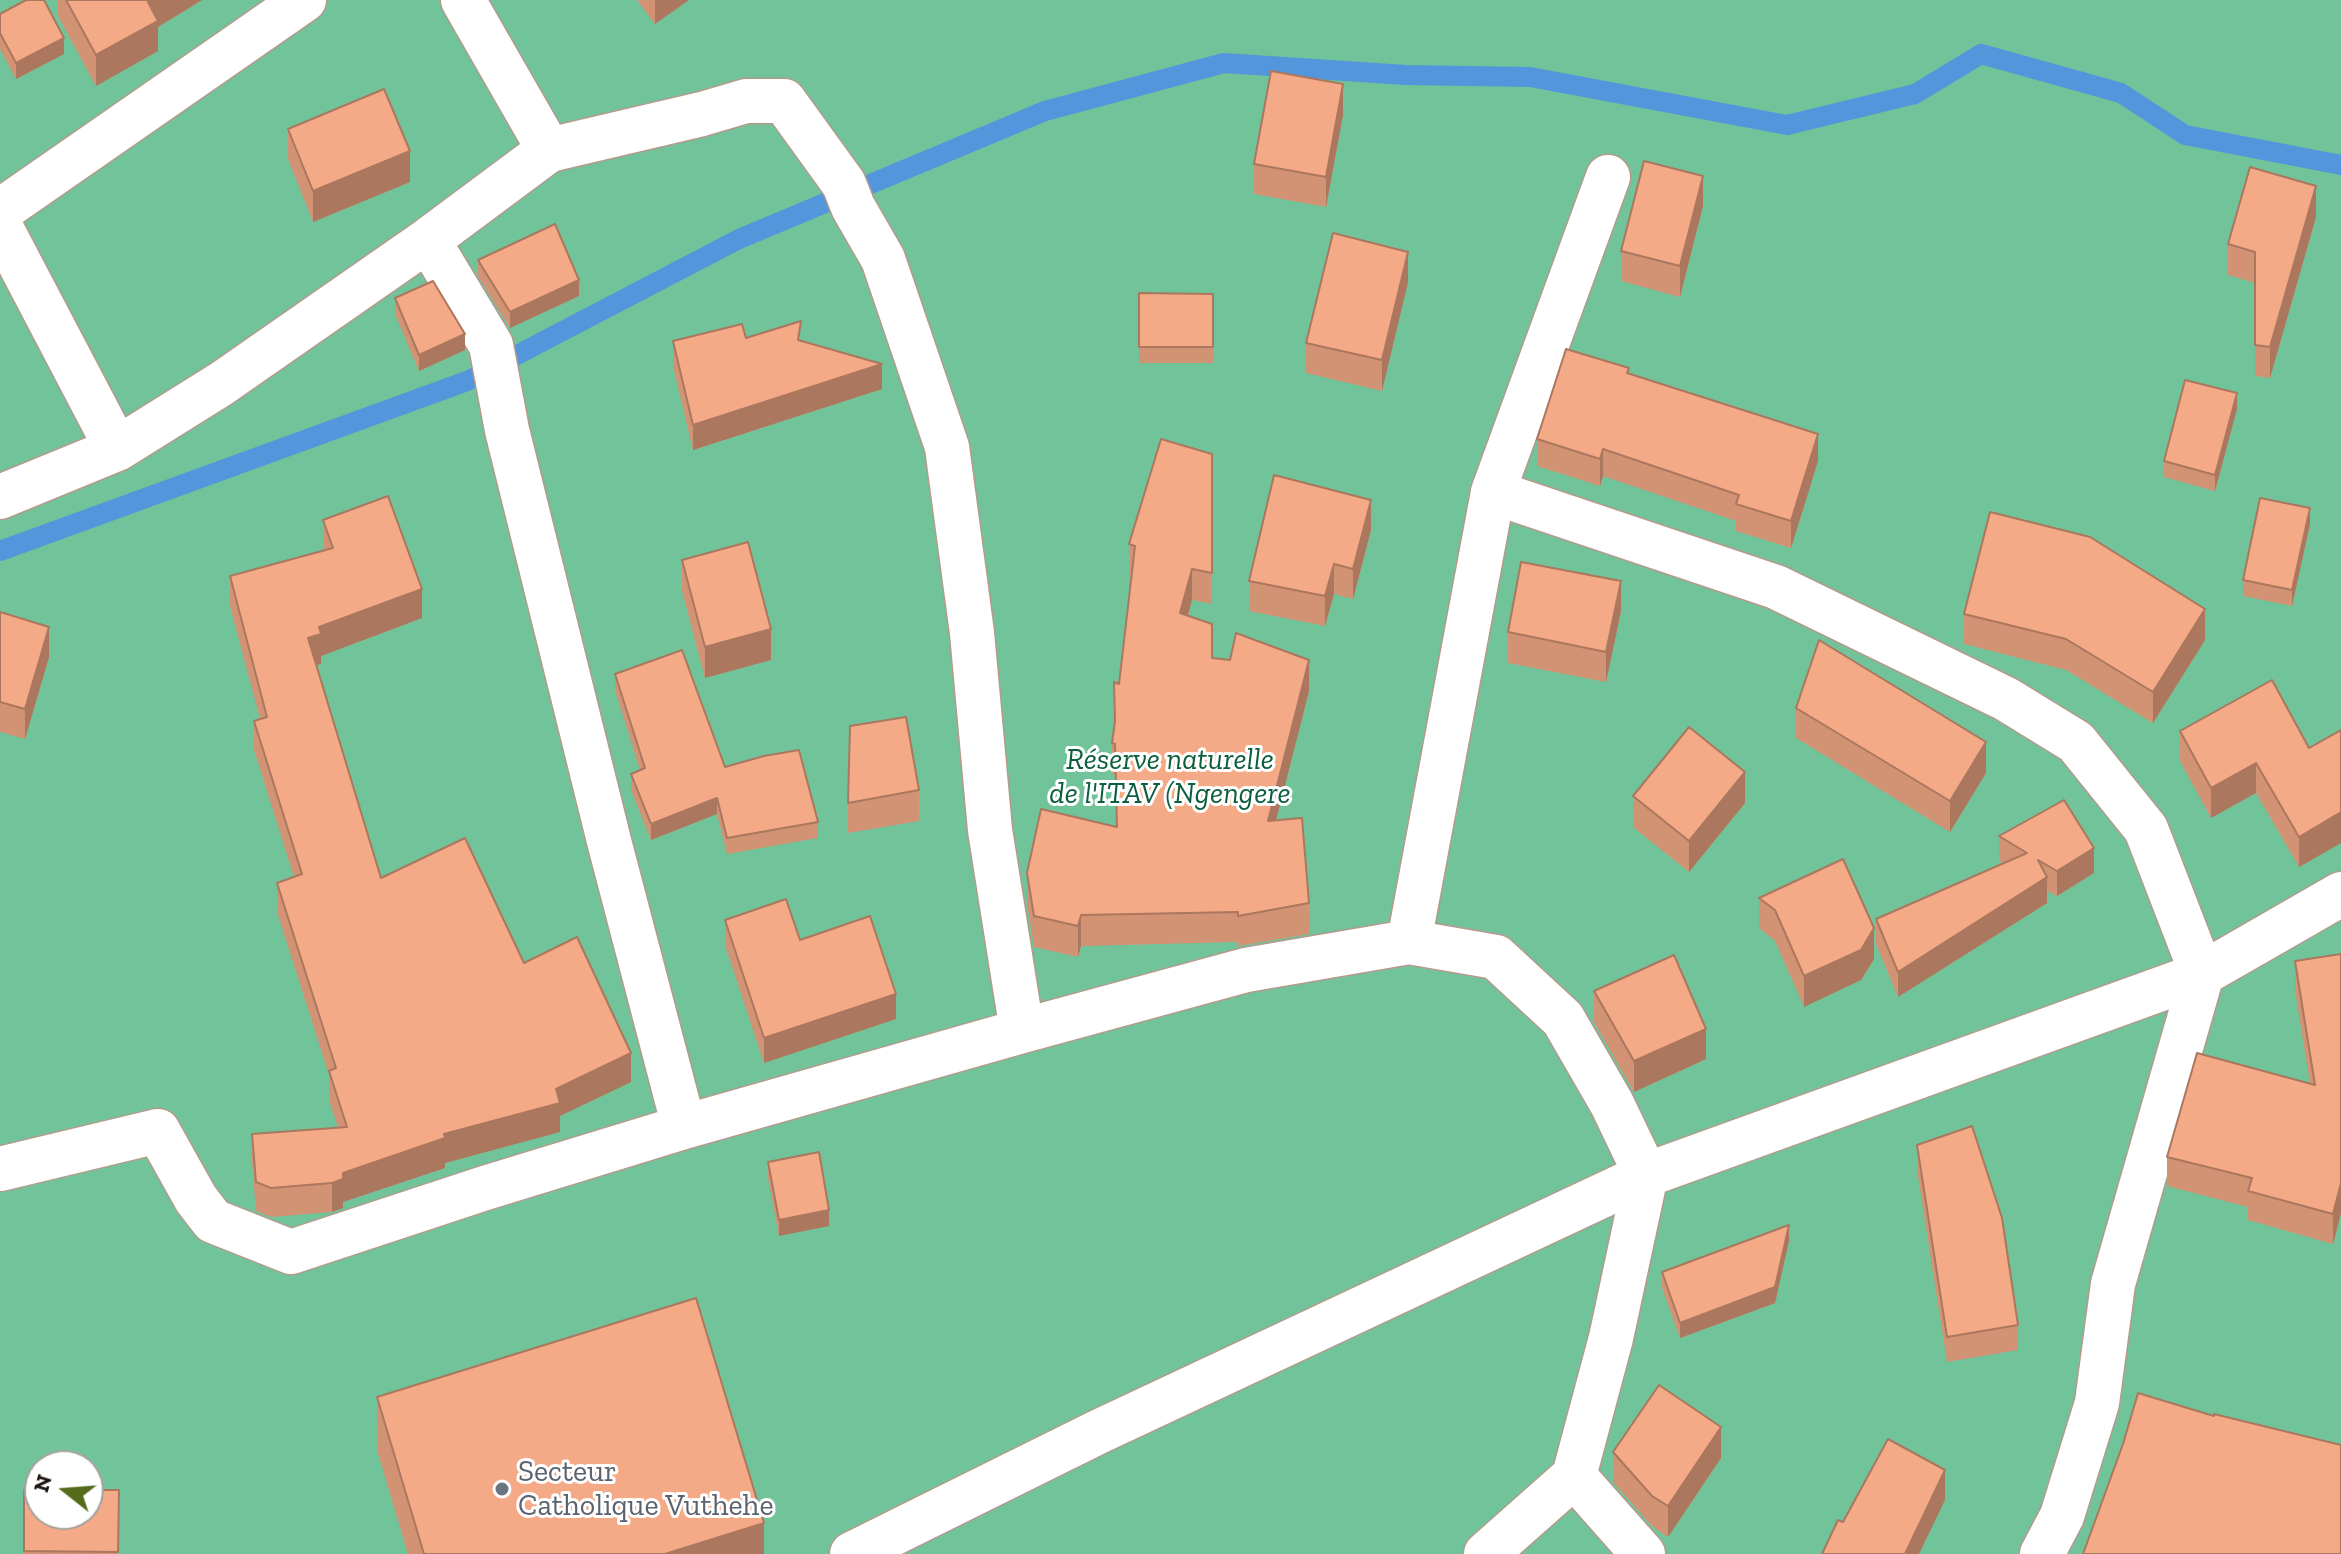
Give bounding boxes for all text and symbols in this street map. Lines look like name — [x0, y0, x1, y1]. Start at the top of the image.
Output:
park label: Réserve naturelle de l'ITAV (Ngengere — [1049, 742, 1291, 812]
north arrow — [24, 1450, 104, 1530]
place label: Secteur Catholique Vuthehe — [518, 1454, 773, 1524]
text: N — [27, 1471, 58, 1495]
marker: Secteur Catholique Vuthehe — [493, 1480, 511, 1498]

